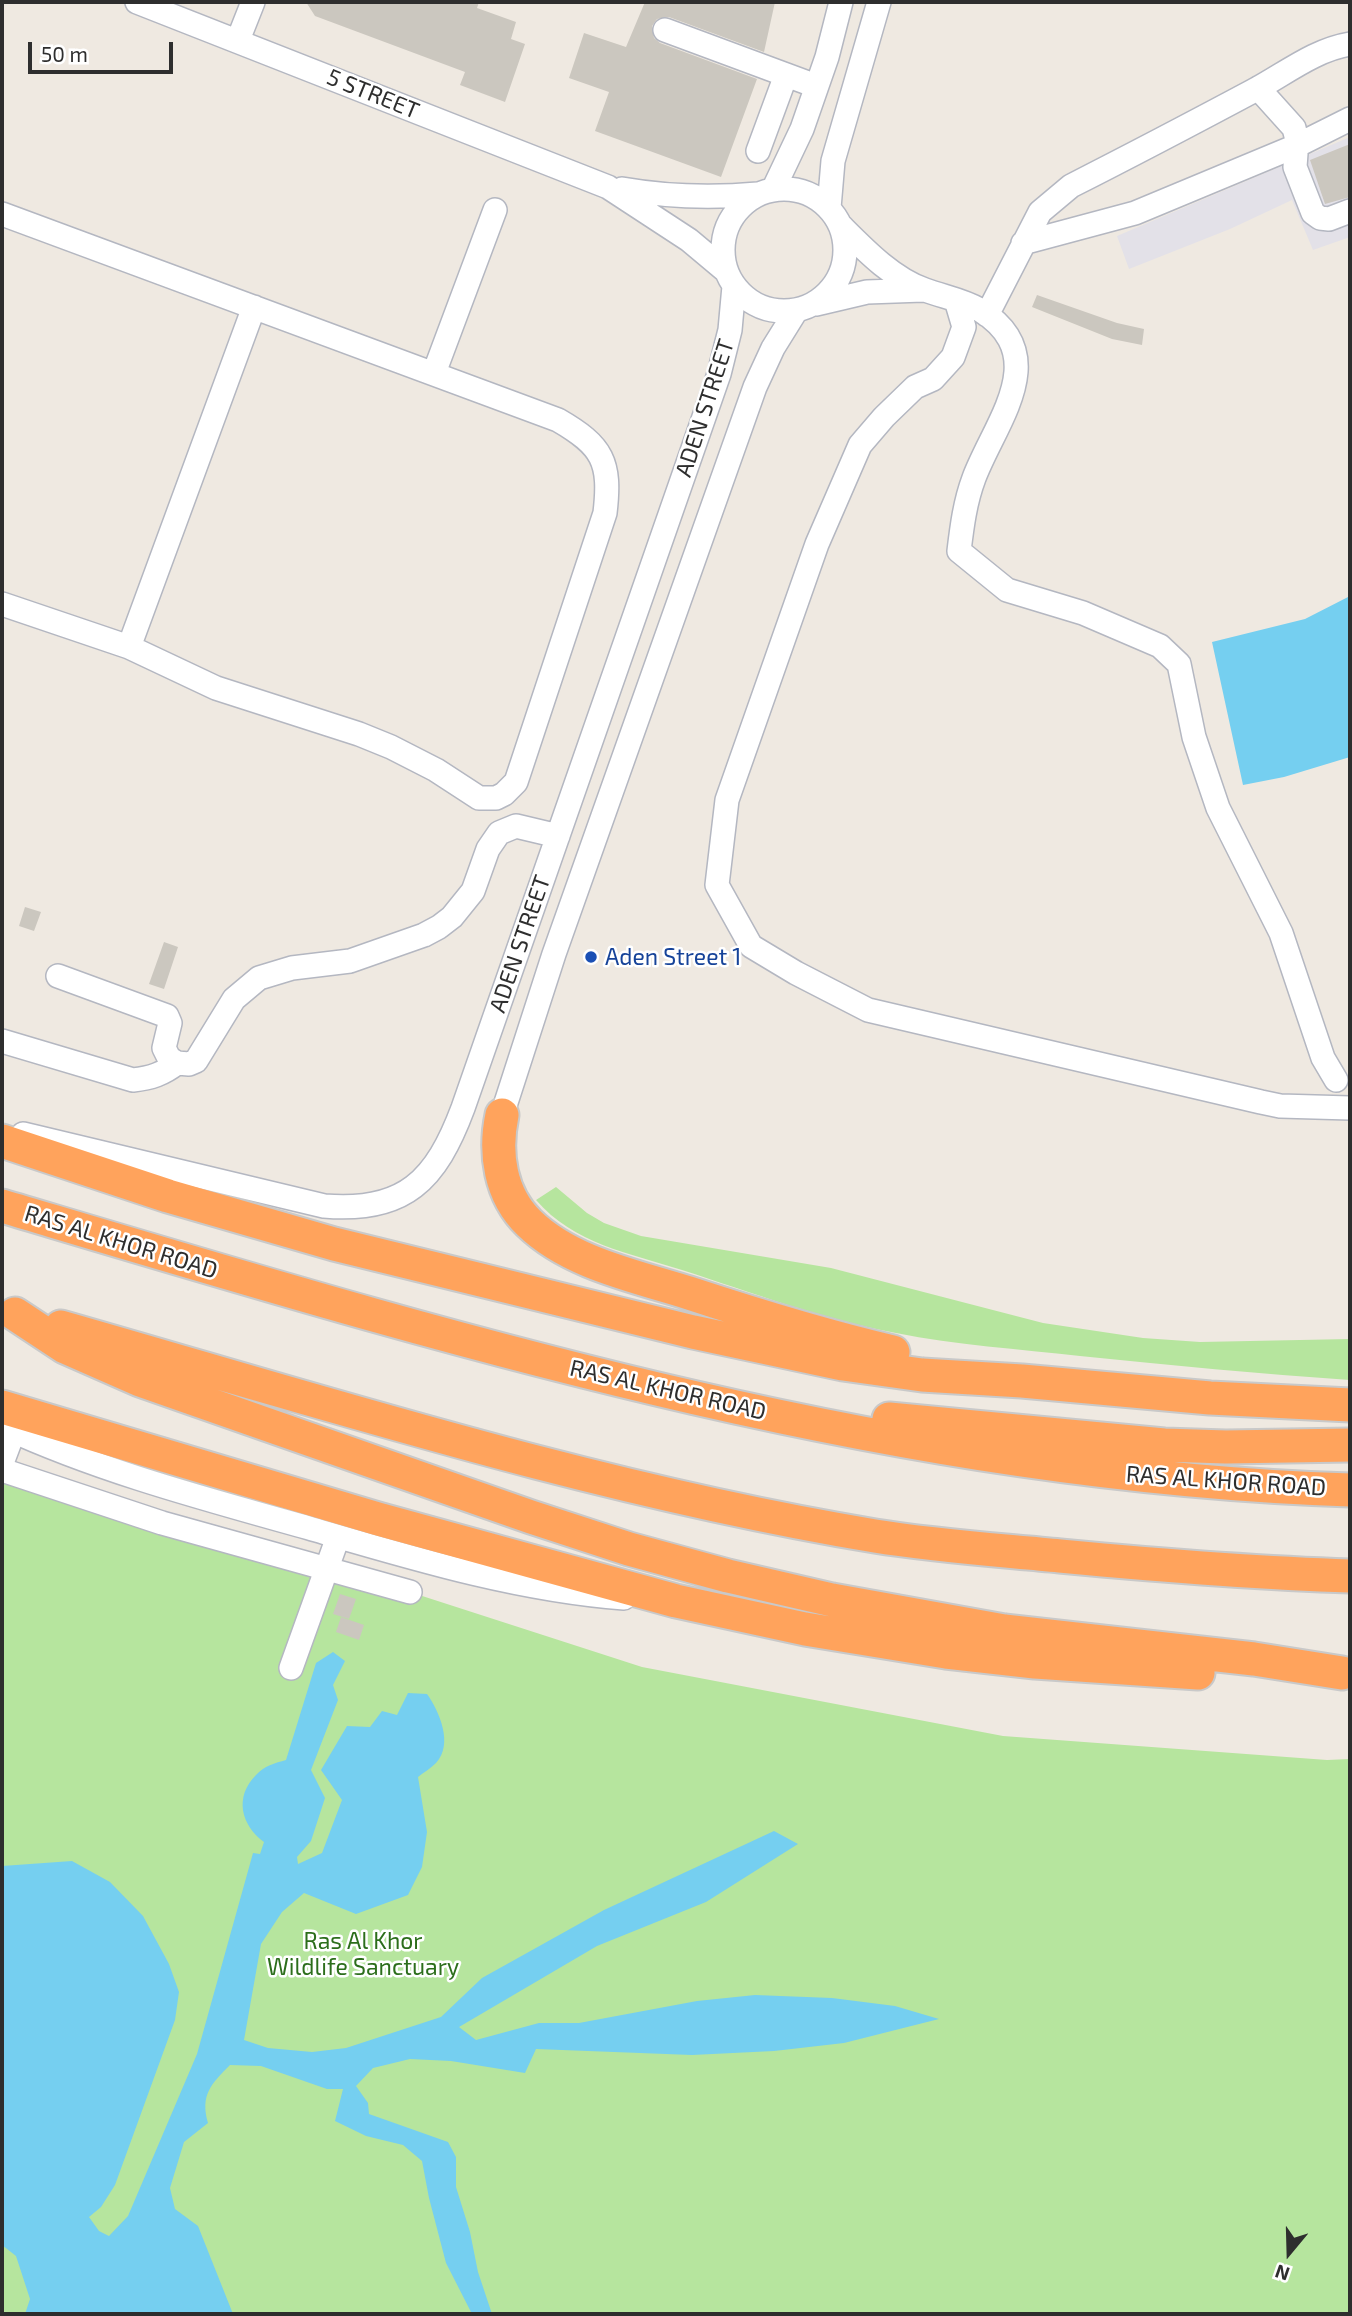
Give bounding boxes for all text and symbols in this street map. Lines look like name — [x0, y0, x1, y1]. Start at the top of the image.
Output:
scale bar — [32, 28, 177, 72]
text: 50 m — [41, 41, 88, 66]
street label: 5 STREET — [323, 63, 423, 125]
street label: ADEN STREET — [670, 336, 740, 480]
street label: ADEN STREET — [484, 872, 556, 1016]
place label: Aden Street 1 — [605, 943, 742, 971]
marker: Aden Street 1 — [583, 949, 599, 965]
street label: RAS AL KHOR ROAD — [21, 1199, 221, 1285]
street label: RAS AL KHOR ROAD — [567, 1354, 769, 1426]
street label: RAS AL KHOR ROAD — [1125, 1460, 1327, 1502]
park label: Ras Al Khor Wildlife Sanctuary — [267, 1927, 459, 1981]
north arrow — [1254, 2218, 1324, 2288]
text: N — [1272, 2260, 1292, 2286]

